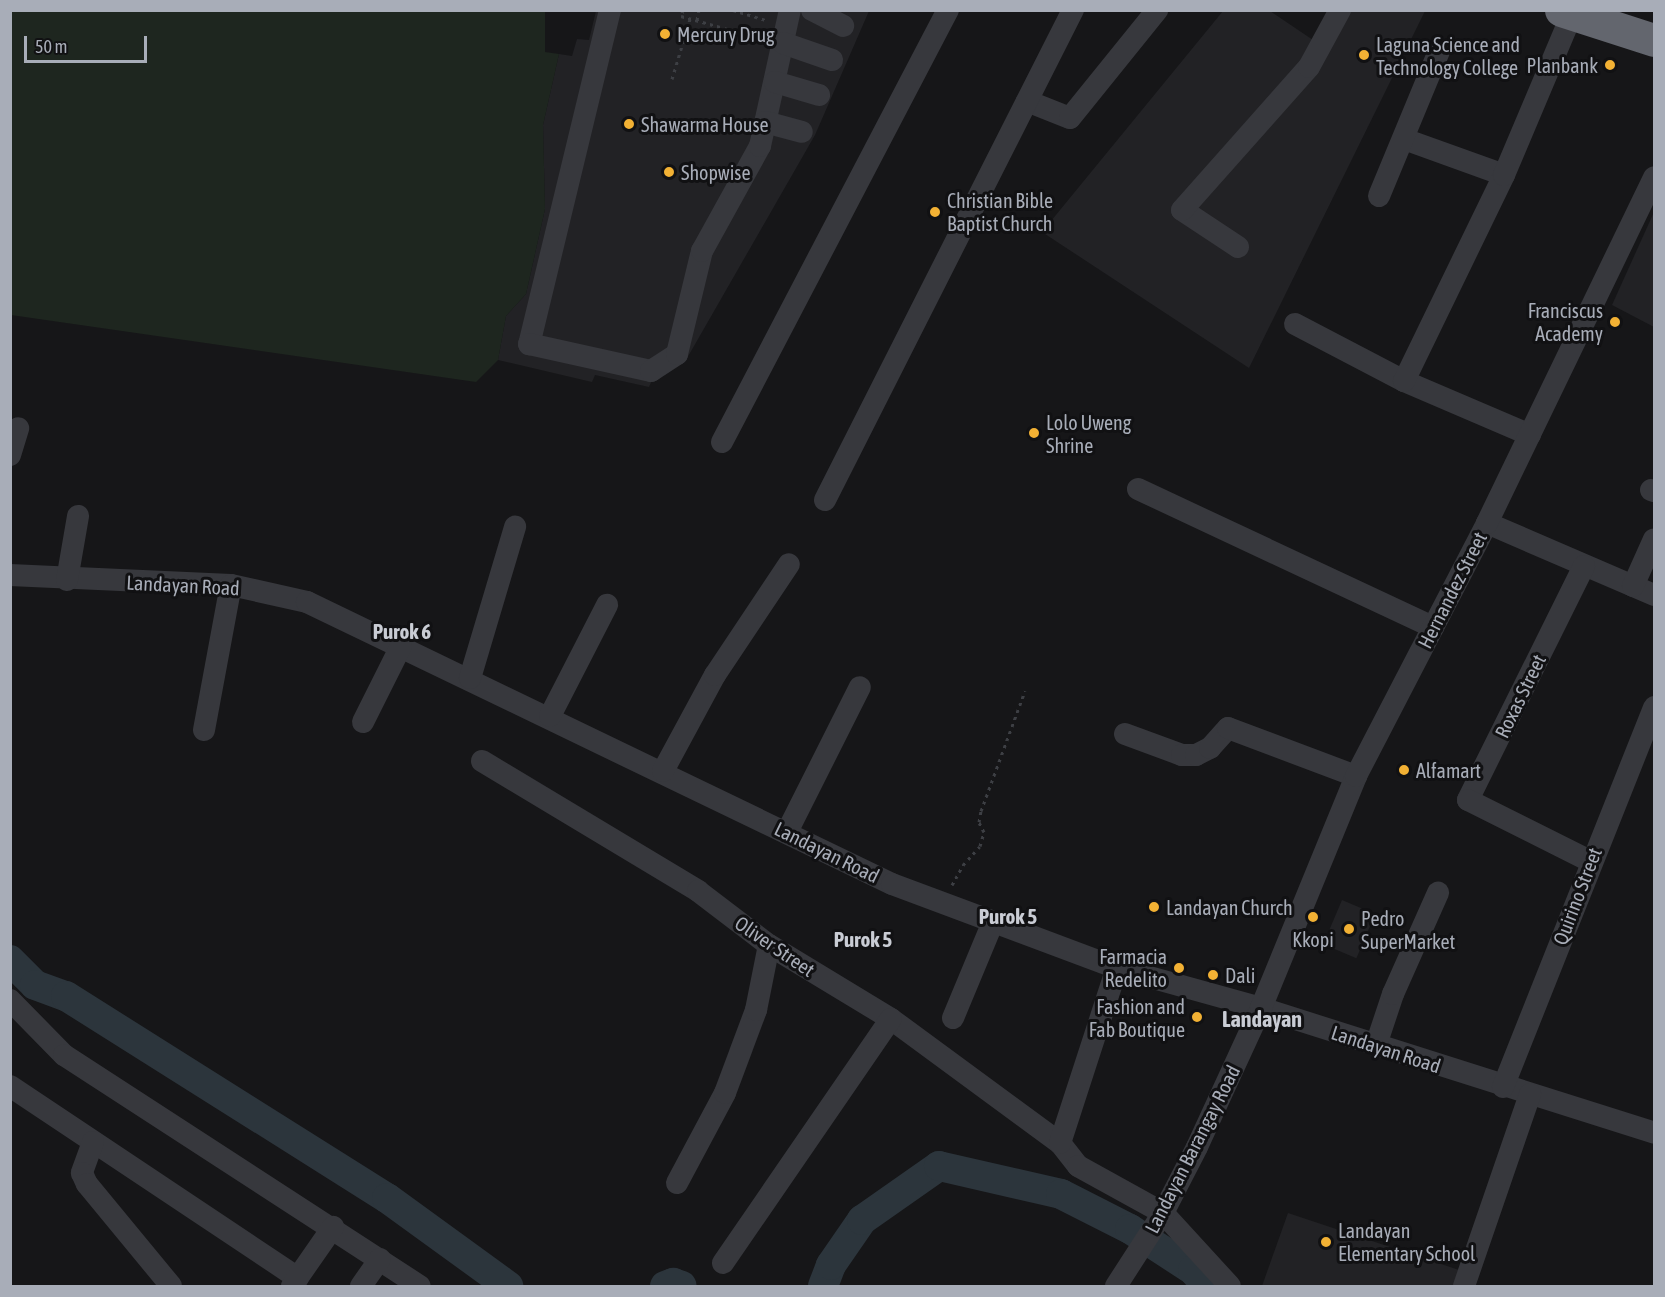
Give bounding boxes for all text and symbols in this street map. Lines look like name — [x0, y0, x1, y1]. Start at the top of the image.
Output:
place label: Mercury Drug — [677, 22, 775, 46]
scale bar — [27, 24, 150, 62]
marker: Mercury Drug — [658, 27, 672, 41]
place label: Laguna Science and Technology College — [1376, 32, 1520, 79]
text: 50 m — [35, 36, 67, 57]
marker: Laguna Science and Technology College — [1357, 48, 1371, 62]
place label: Planbank — [1527, 53, 1598, 77]
marker: Planbank — [1603, 58, 1617, 72]
place label: Shawarma House — [641, 112, 769, 136]
marker: Shawarma House — [622, 117, 636, 131]
place label: Shopwise — [681, 160, 750, 184]
marker: Shopwise — [662, 165, 676, 179]
place label: Christian Bible Baptist Church — [947, 189, 1053, 236]
marker: Christian Bible Baptist Church — [928, 205, 942, 219]
place label: Franciscus Academy — [1528, 298, 1603, 345]
marker: Franciscus Academy — [1608, 315, 1622, 329]
place label: Lolo Uweng Shrine — [1046, 410, 1131, 457]
marker: Lolo Uweng Shrine — [1027, 426, 1041, 440]
street label: Hernandez Street — [1412, 528, 1492, 652]
street label: Landayan Road — [126, 570, 240, 600]
district label: Purok 6 — [373, 618, 431, 644]
street label: Roxas Street — [1489, 650, 1551, 742]
place label: Alfamart — [1416, 758, 1481, 782]
marker: Alfamart — [1397, 763, 1411, 777]
street label: Landayan Road — [771, 816, 883, 888]
street label: Quirino Street — [1547, 844, 1607, 948]
place label: Landayan Church — [1166, 895, 1293, 919]
marker: Landayan Church — [1147, 900, 1161, 914]
district label: Purok 5 — [979, 903, 1037, 929]
place label: Pedro SuperMarket — [1361, 906, 1455, 953]
marker: Kkopi — [1306, 910, 1320, 924]
street label: Oliver Street — [730, 911, 820, 981]
marker: Pedro SuperMarket — [1342, 922, 1356, 936]
district label: Purok 5 — [834, 926, 892, 952]
place label: Kkopi — [1292, 927, 1334, 951]
place label: Farmacia Redelito — [1099, 945, 1167, 992]
marker: Farmacia Redelito — [1172, 961, 1186, 975]
place label: Dali — [1225, 963, 1255, 987]
marker: Dali — [1206, 968, 1220, 982]
place label: Fashion and Fab Boutique — [1089, 994, 1185, 1041]
district label: Landayan — [1222, 1007, 1302, 1033]
marker: Fashion and Fab Boutique — [1190, 1010, 1204, 1024]
street label: Landayan Road — [1328, 1020, 1444, 1078]
street label: Landayan Barangay Road — [1139, 1061, 1245, 1237]
place label: Landayan Elementary School — [1338, 1218, 1475, 1265]
marker: Landayan Elementary School — [1319, 1235, 1333, 1249]

